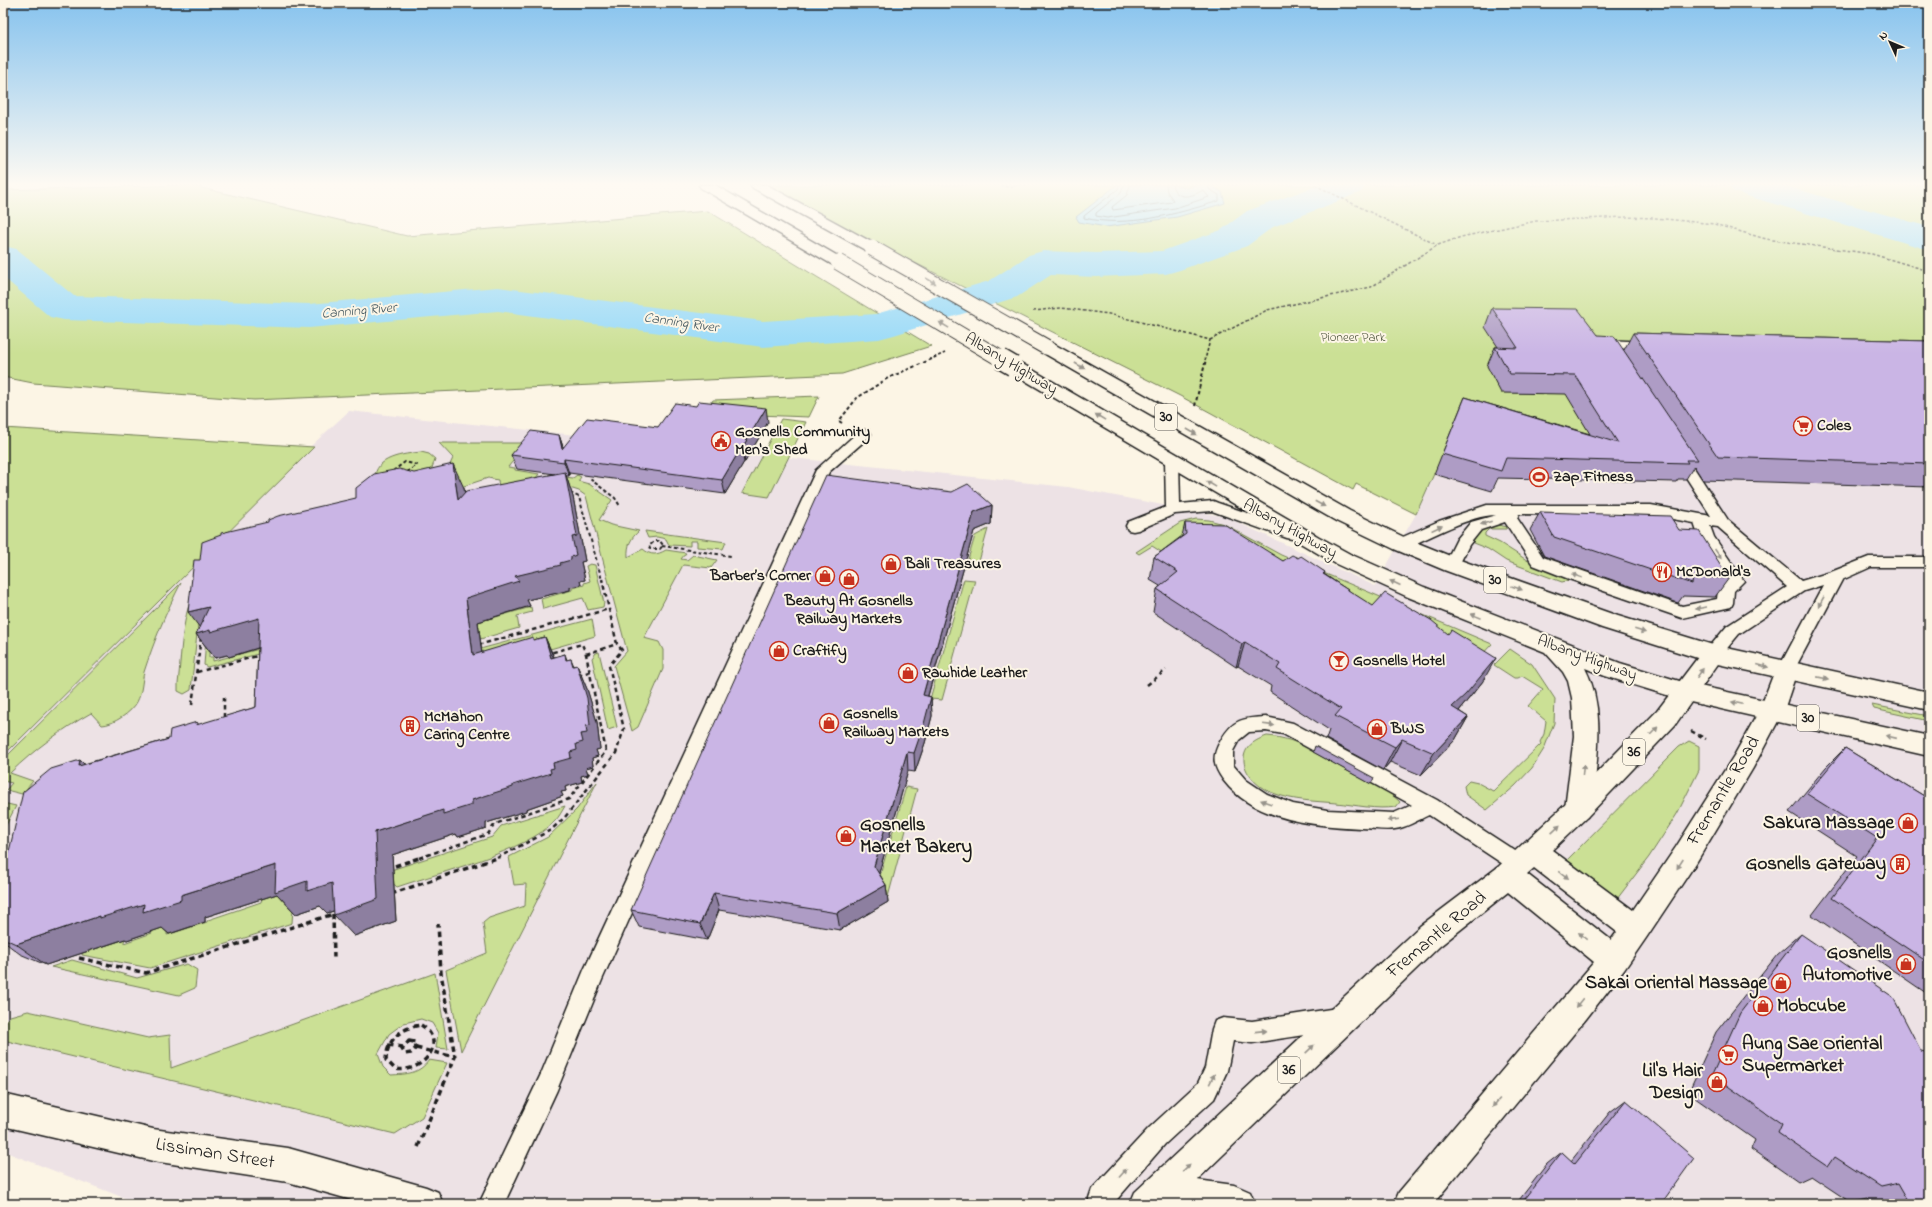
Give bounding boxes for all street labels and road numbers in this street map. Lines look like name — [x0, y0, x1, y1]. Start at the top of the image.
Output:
street label: Albany Highway — [960, 327, 1062, 401]
road number: 30 — [1155, 404, 1177, 430]
street label: Albany Highway — [1238, 493, 1342, 565]
road number: 30 — [1484, 567, 1506, 593]
street label: Albany Highway — [1534, 629, 1640, 687]
road number: 30 — [1797, 705, 1819, 731]
street label: Fremantle Road — [1680, 731, 1768, 852]
road number: 36 — [1623, 739, 1645, 765]
street label: Fremantle Road — [1380, 885, 1493, 986]
road number: 36 — [1278, 1057, 1300, 1083]
street label: Lissiman Street — [154, 1131, 277, 1177]

